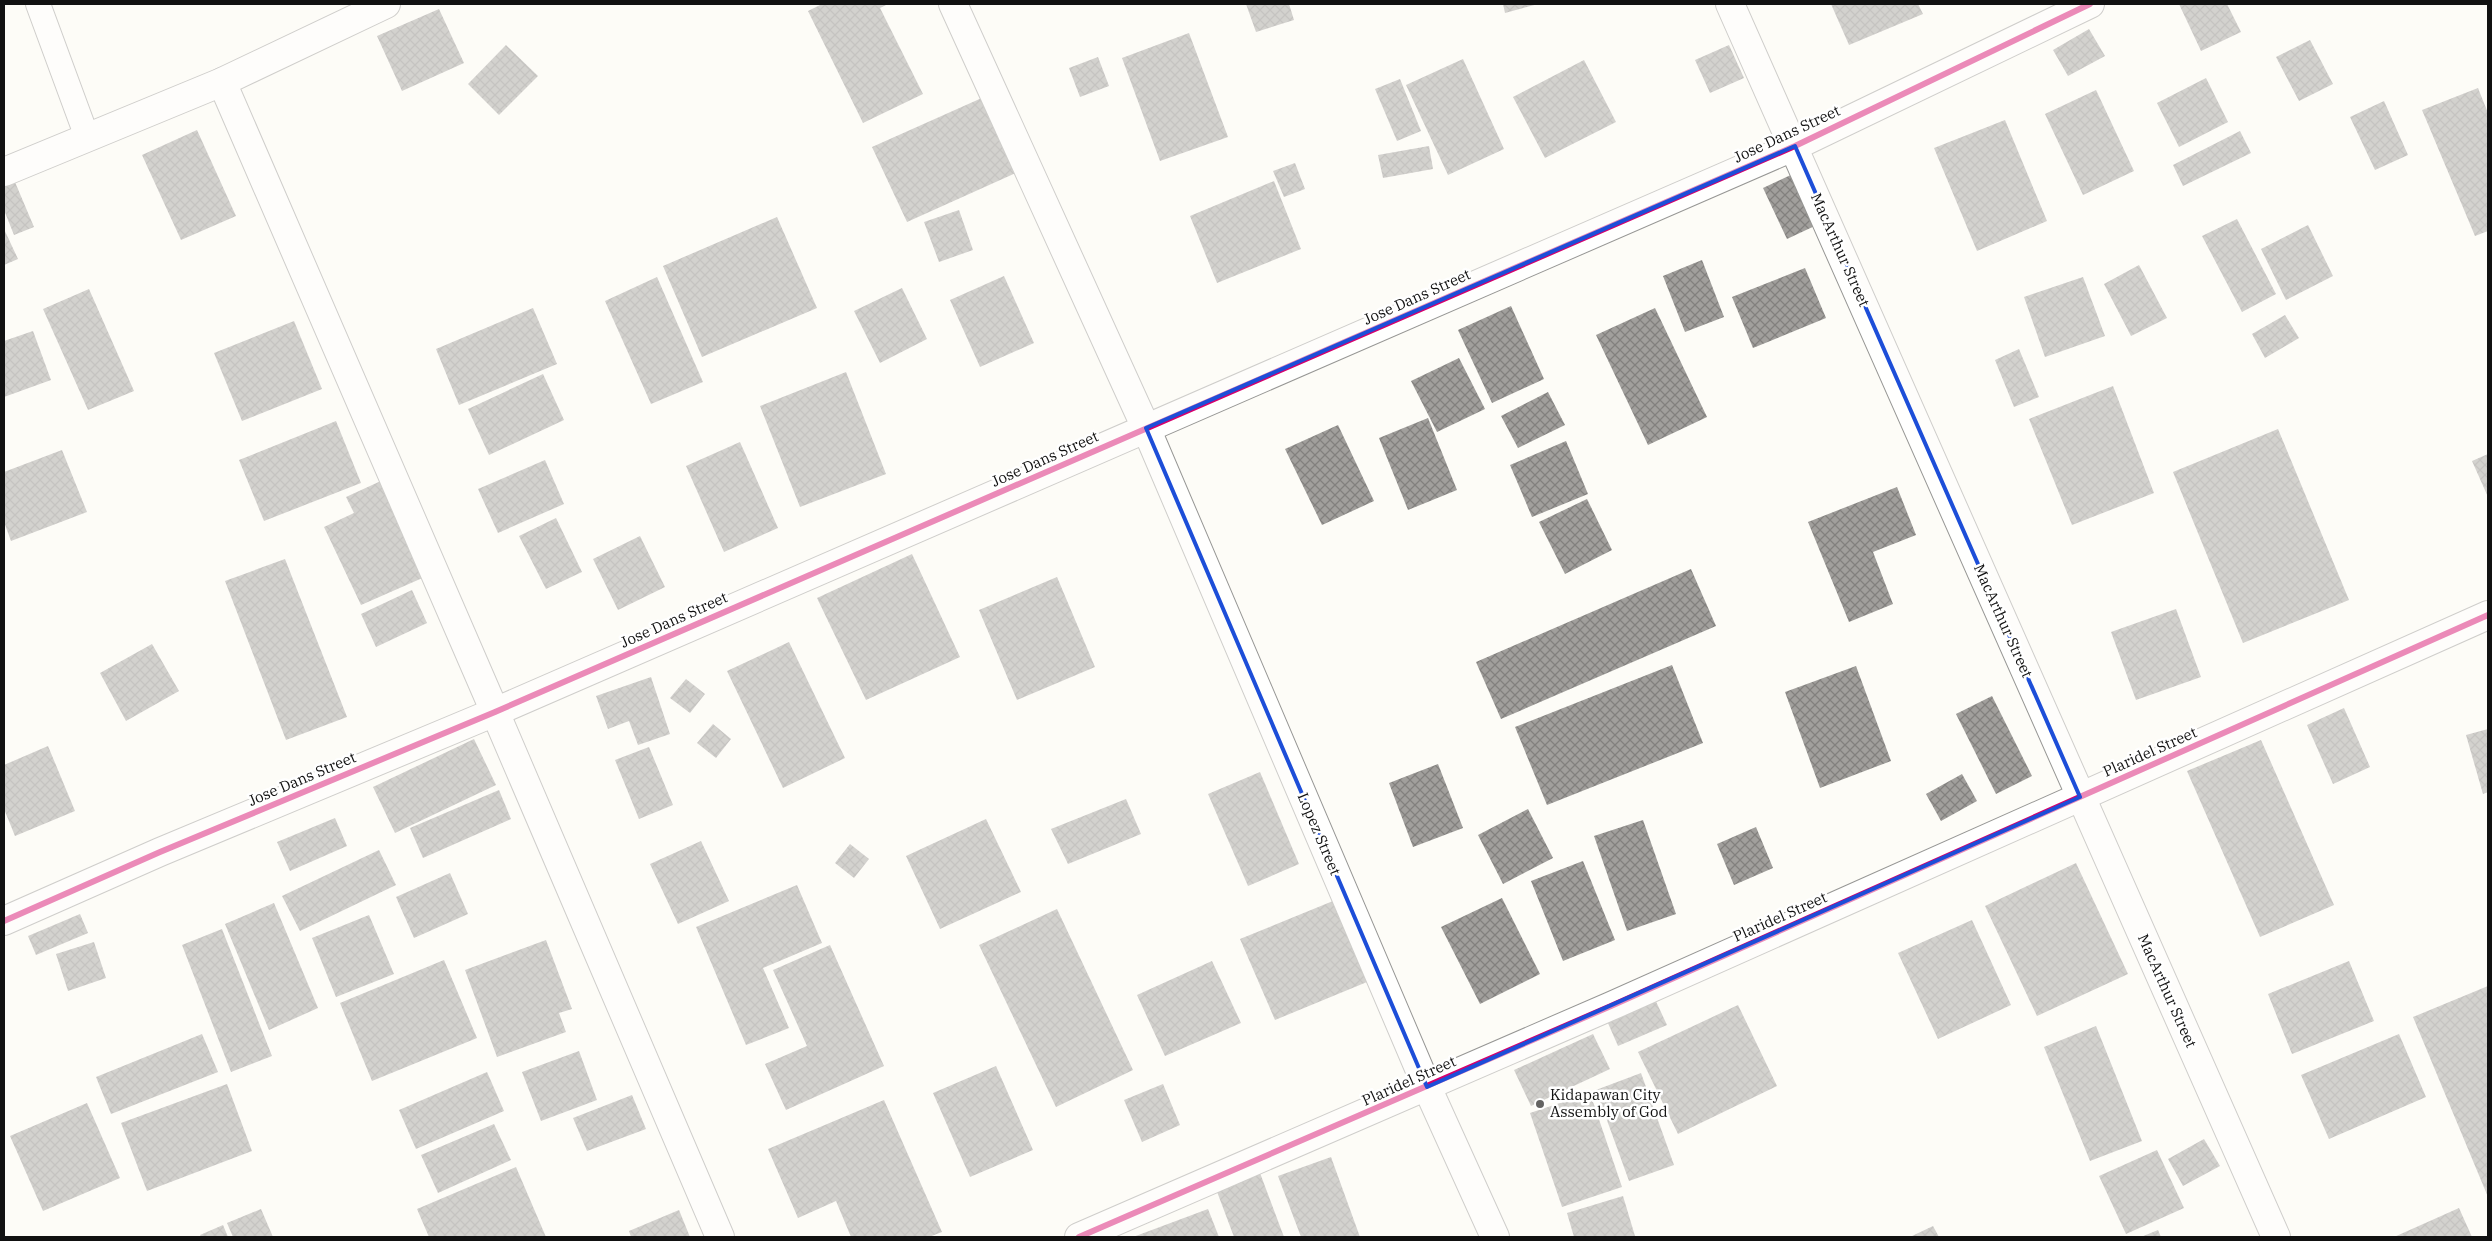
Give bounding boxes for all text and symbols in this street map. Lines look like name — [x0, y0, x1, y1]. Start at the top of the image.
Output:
street label: Jose Dans Street — [1731, 101, 1843, 167]
street label: MacArthur Street — [1807, 190, 1874, 310]
street label: Jose Dans Street — [1360, 264, 1473, 329]
street label: Jose Dans Street — [988, 426, 1101, 491]
street label: MacArthur Street — [1970, 561, 2037, 681]
street label: Jose Dans Street — [617, 587, 730, 652]
street label: Plaridel Street — [2100, 722, 2200, 781]
street label: Jose Dans Street — [245, 747, 359, 810]
street label: Lopez Street — [1294, 790, 1345, 878]
street label: Plaridel Street — [1730, 887, 1830, 946]
street label: MacArthur Street — [2134, 931, 2201, 1051]
street label: Plaridel Street — [1359, 1051, 1459, 1110]
place label: Kidapawan City Assembly of God — [1550, 1085, 1668, 1121]
marker: Kidapawan City Assembly of God — [1534, 1098, 1546, 1110]

